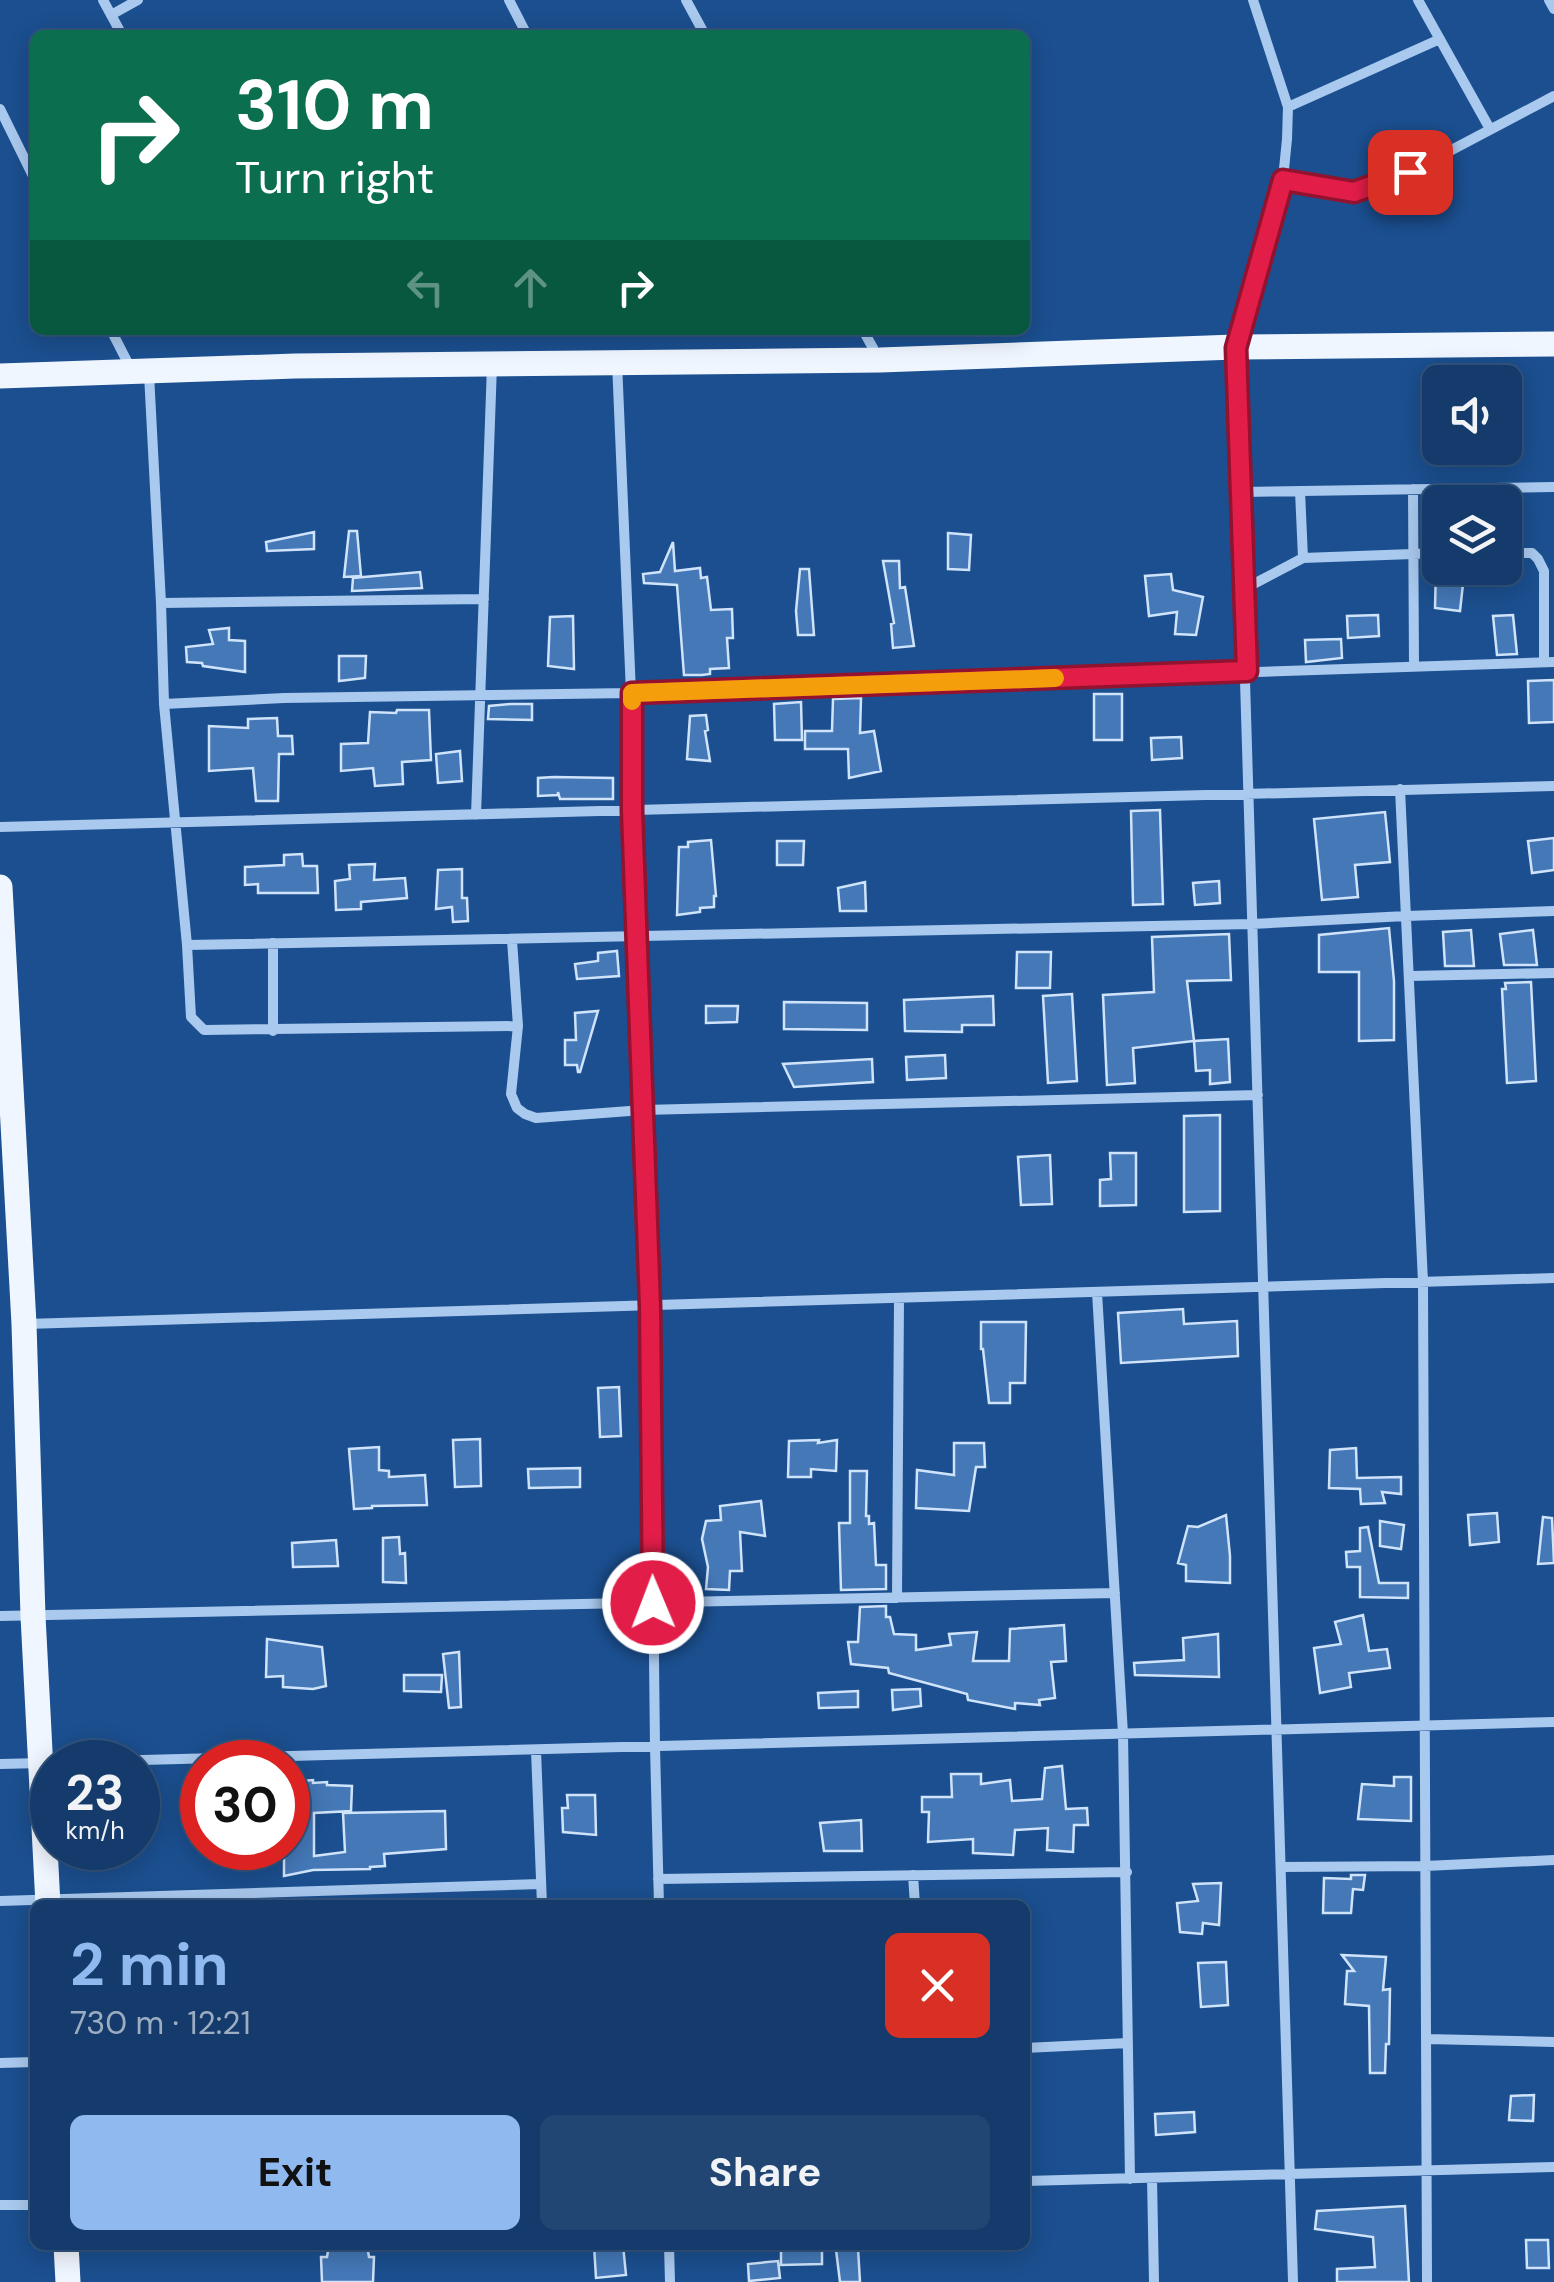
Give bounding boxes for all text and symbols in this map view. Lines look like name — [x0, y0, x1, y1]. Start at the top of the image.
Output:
text: 310 m — [235, 60, 434, 151]
icon: right — [70, 70, 200, 200]
pin — [1368, 130, 1453, 215]
icon: arrive — [1383, 145, 1438, 200]
text: Turn right — [235, 148, 434, 207]
icon: left — [398, 260, 453, 315]
icon: ahead — [503, 260, 558, 315]
icon: right — [608, 260, 663, 315]
map controls — [1422, 365, 1522, 585]
button: sound — [1422, 365, 1522, 465]
button: layers — [1422, 485, 1522, 585]
position arrow — [601, 1551, 705, 1655]
speed limit sign: 30 — [180, 1740, 310, 1870]
text: 23 — [66, 1760, 125, 1826]
text: km/h — [65, 1814, 125, 1847]
text: 2 min — [70, 1925, 229, 2004]
button: close — [885, 1933, 990, 2038]
text: 730 m · 12:21 — [70, 2002, 251, 2044]
button: Exit — [70, 2115, 520, 2230]
button: Share — [540, 2115, 990, 2230]

